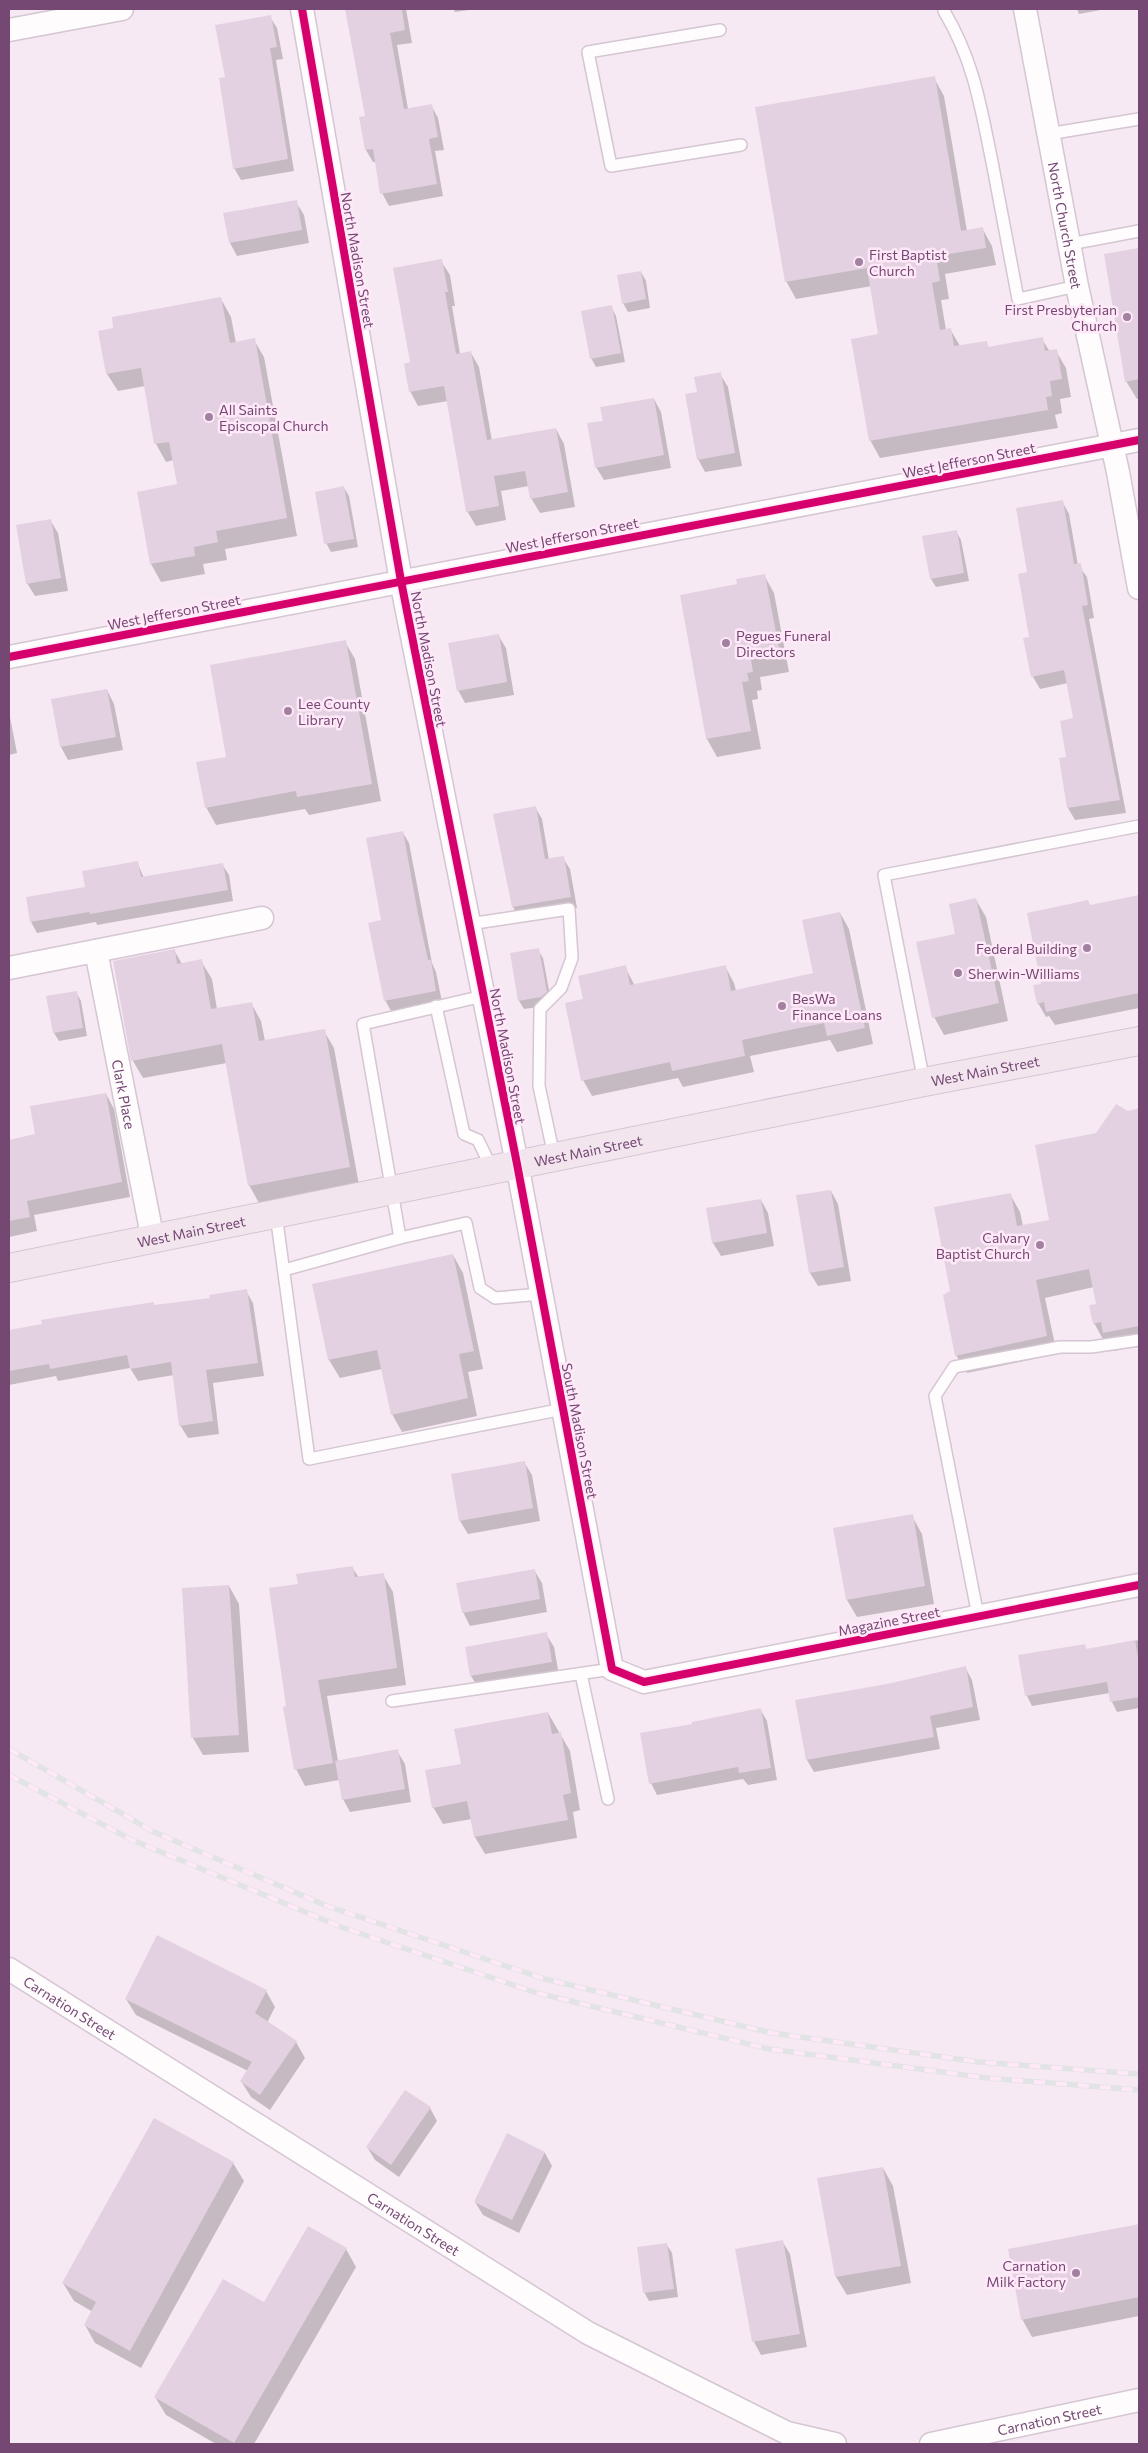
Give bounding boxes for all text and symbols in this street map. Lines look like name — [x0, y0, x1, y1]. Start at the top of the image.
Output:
street label: North Church Street — [1045, 160, 1086, 290]
street label: North Madison Street — [338, 190, 378, 330]
place label: First Baptist Church — [869, 246, 947, 279]
marker: First Baptist Church — [853, 256, 865, 268]
place label: First Presbyterian Church — [1004, 301, 1117, 334]
marker: First Presbyterian Church — [1121, 311, 1133, 323]
place label: All Saints Episcopal Church — [219, 401, 328, 434]
marker: All Saints Episcopal Church — [203, 411, 215, 423]
street label: West Jefferson Street — [901, 439, 1037, 481]
street label: West Jefferson Street — [504, 514, 640, 556]
street label: North Madison Street — [407, 590, 451, 729]
street label: West Jefferson Street — [106, 591, 242, 633]
place label: Pegues Funeral Directors — [736, 627, 831, 660]
marker: Pegues Funeral Directors — [720, 637, 732, 649]
place label: Lee County Library — [298, 695, 370, 728]
marker: Lee County Library — [282, 705, 294, 717]
place label: Federal Building — [976, 940, 1077, 957]
marker: Federal Building — [1081, 942, 1093, 954]
place label: Sherwin-Williams — [968, 965, 1080, 982]
marker: Sherwin-Williams — [952, 967, 964, 979]
street label: North Madison Street — [486, 987, 530, 1126]
place label: BesWa Finance Loans — [792, 990, 882, 1023]
marker: BesWa Finance Loans — [776, 1000, 788, 1012]
street label: West Main Street — [930, 1052, 1041, 1089]
street label: Clark Place — [109, 1058, 139, 1130]
street label: West Main Street — [533, 1131, 644, 1170]
street label: West Main Street — [136, 1212, 247, 1250]
place label: Calvary Baptist Church — [936, 1229, 1030, 1262]
marker: Calvary Baptist Church — [1034, 1239, 1046, 1251]
street label: South Madison Street — [558, 1362, 602, 1501]
street label: Magazine Street — [837, 1603, 942, 1639]
street label: Carnation Street — [21, 1972, 120, 2043]
street label: Carnation Street — [364, 2188, 463, 2259]
place label: Carnation Milk Factory — [986, 2257, 1066, 2290]
marker: Carnation Milk Factory — [1070, 2267, 1082, 2279]
street label: Carnation Street — [996, 2400, 1103, 2438]

